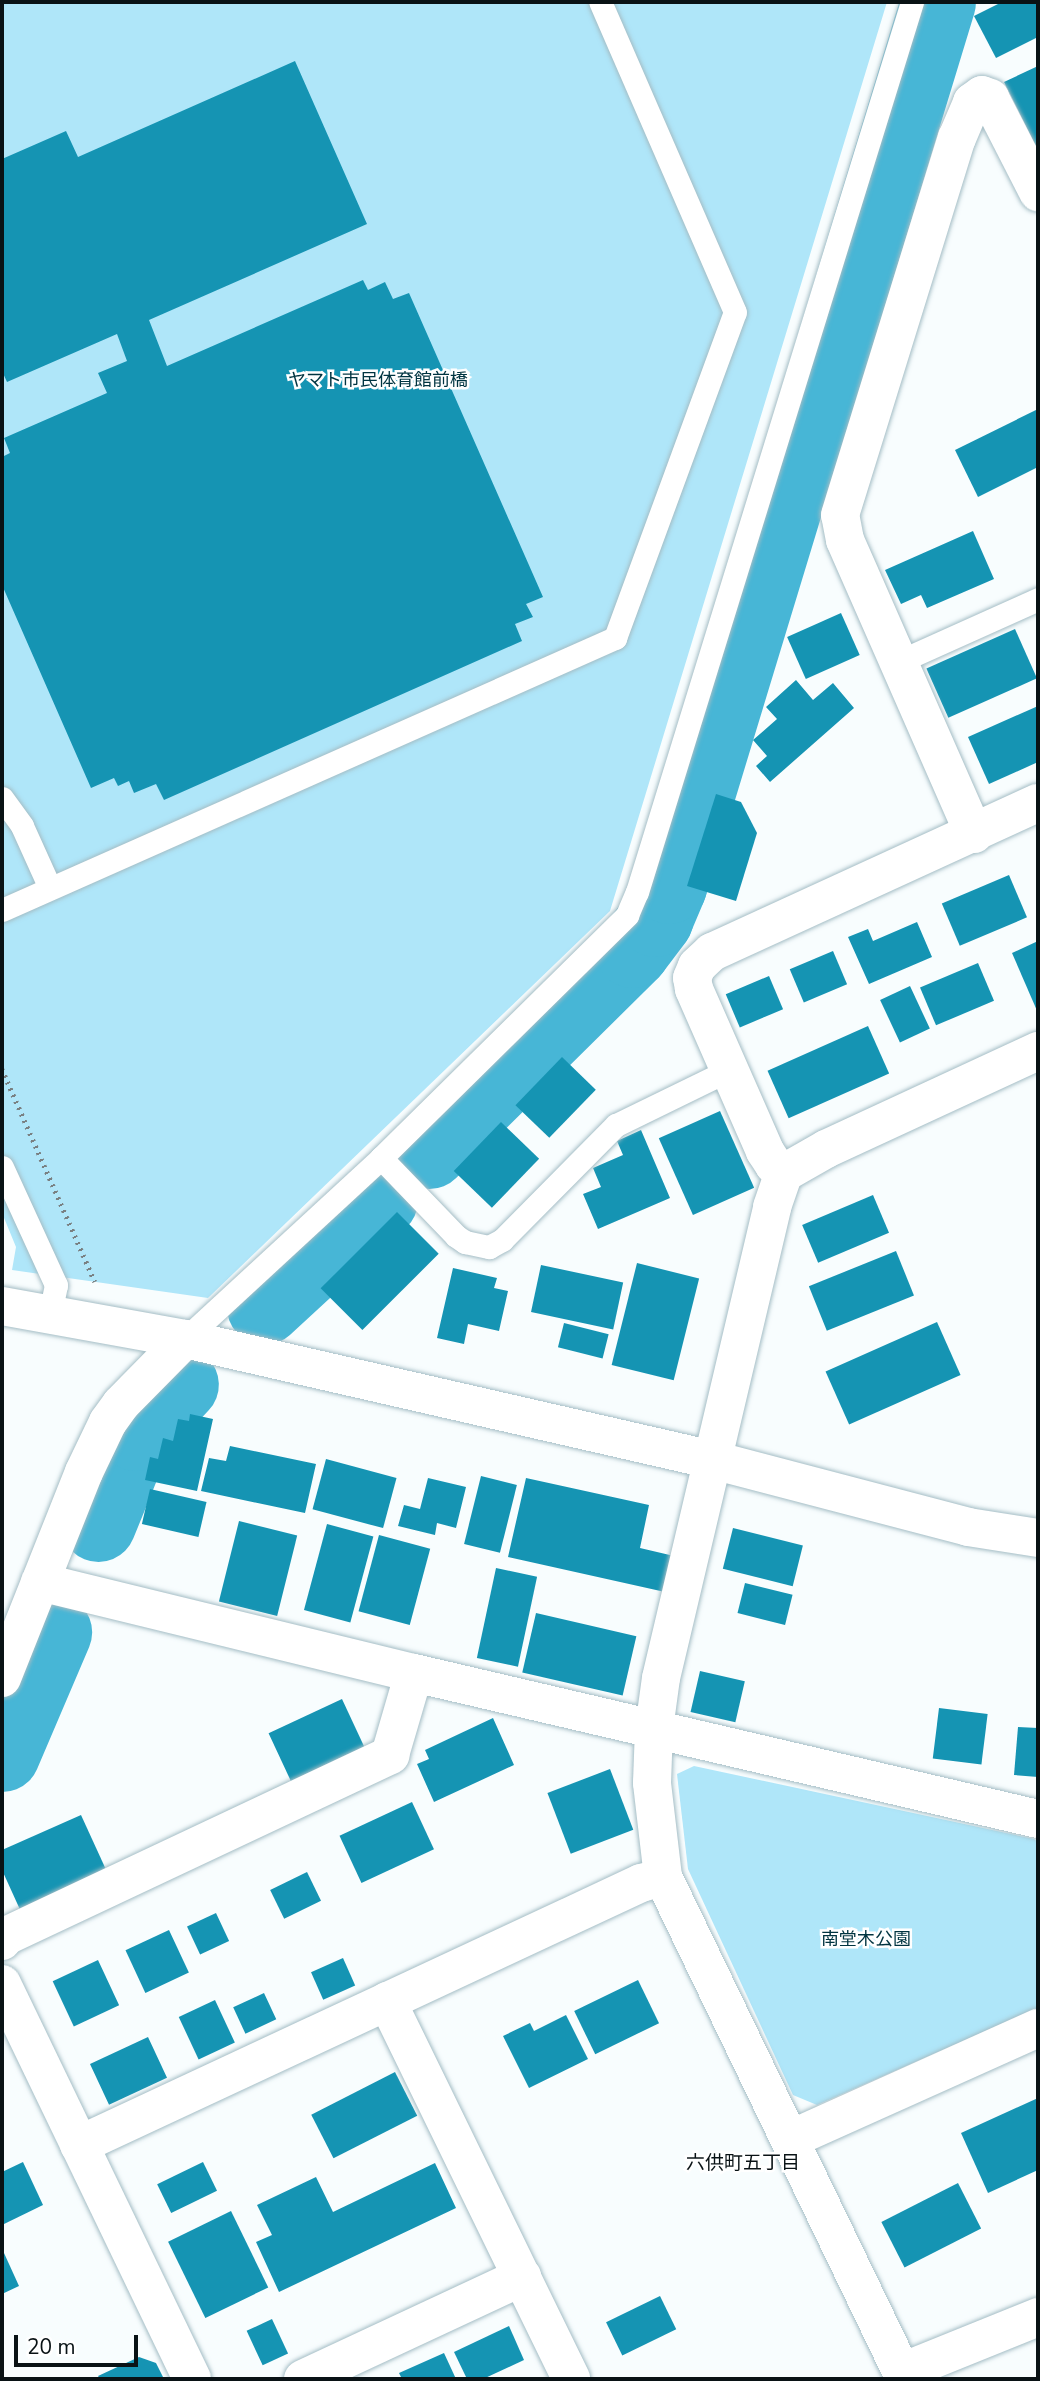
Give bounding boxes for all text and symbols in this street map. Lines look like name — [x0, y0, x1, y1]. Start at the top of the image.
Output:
park label: ヤマト市民体育館前橋 — [288, 369, 468, 391]
park label: 南堂木公園 — [821, 1928, 911, 1950]
district label: 六供町五丁目 — [686, 2153, 800, 2175]
scale bar — [18, 2322, 142, 2366]
text: 20 m — [27, 2333, 76, 2361]

